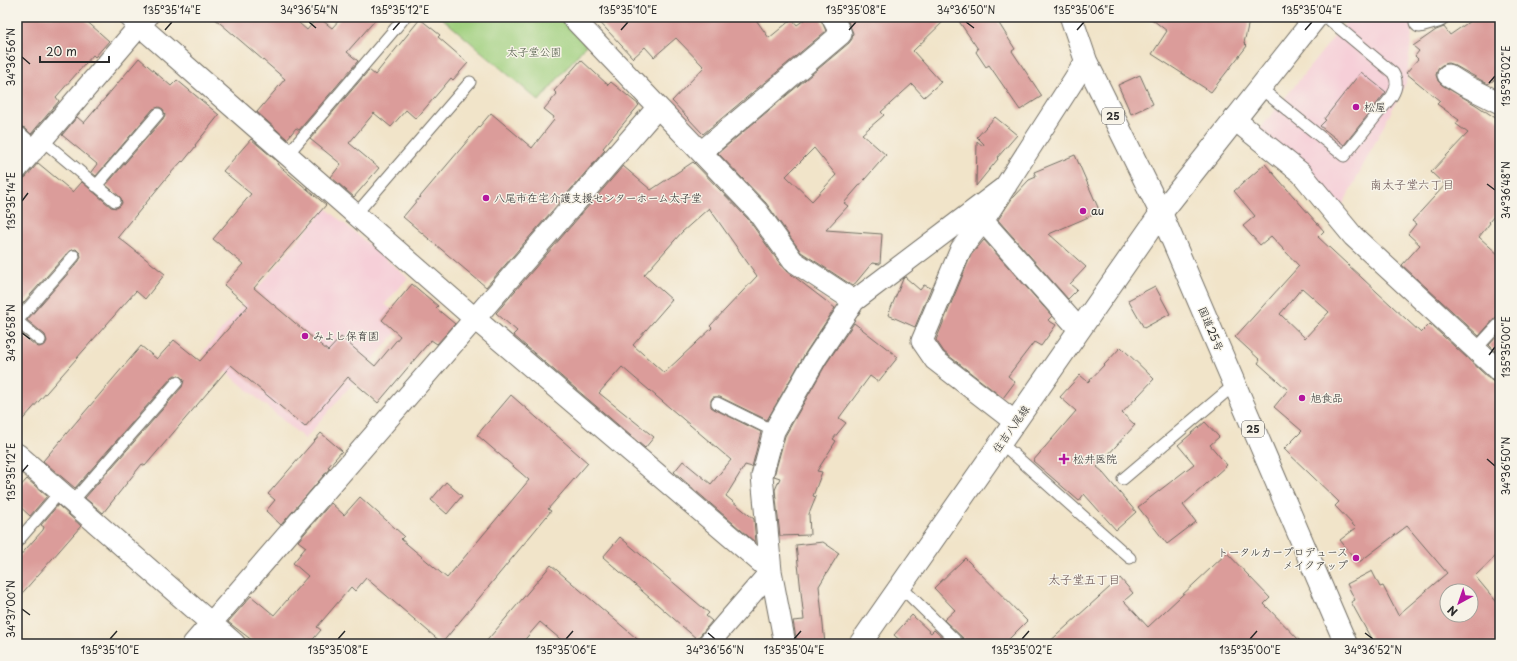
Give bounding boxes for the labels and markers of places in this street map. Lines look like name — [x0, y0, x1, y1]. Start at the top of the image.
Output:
place label: 松屋 — [1364, 98, 1386, 115]
marker: 松屋 — [1351, 102, 1361, 112]
place label: 八尾市在宅介護支援センターホーム太子堂 — [494, 189, 702, 206]
marker: 八尾市在宅介護支援センターホーム太子堂 — [481, 193, 491, 203]
place label: au — [1091, 202, 1104, 219]
marker: au — [1078, 206, 1088, 216]
place label: みよし保育園 — [313, 327, 379, 344]
marker: みよし保育園 — [300, 331, 310, 341]
place label: 旭食品 — [1310, 389, 1343, 406]
marker: 旭食品 — [1297, 393, 1307, 403]
place label: 松井医院 — [1073, 450, 1117, 467]
marker: 松井医院 — [1058, 453, 1070, 465]
place label: トータルカープロデュース メイクアップ — [1218, 543, 1348, 573]
marker: トータルカープロデュース メイクアップ — [1351, 553, 1361, 563]

